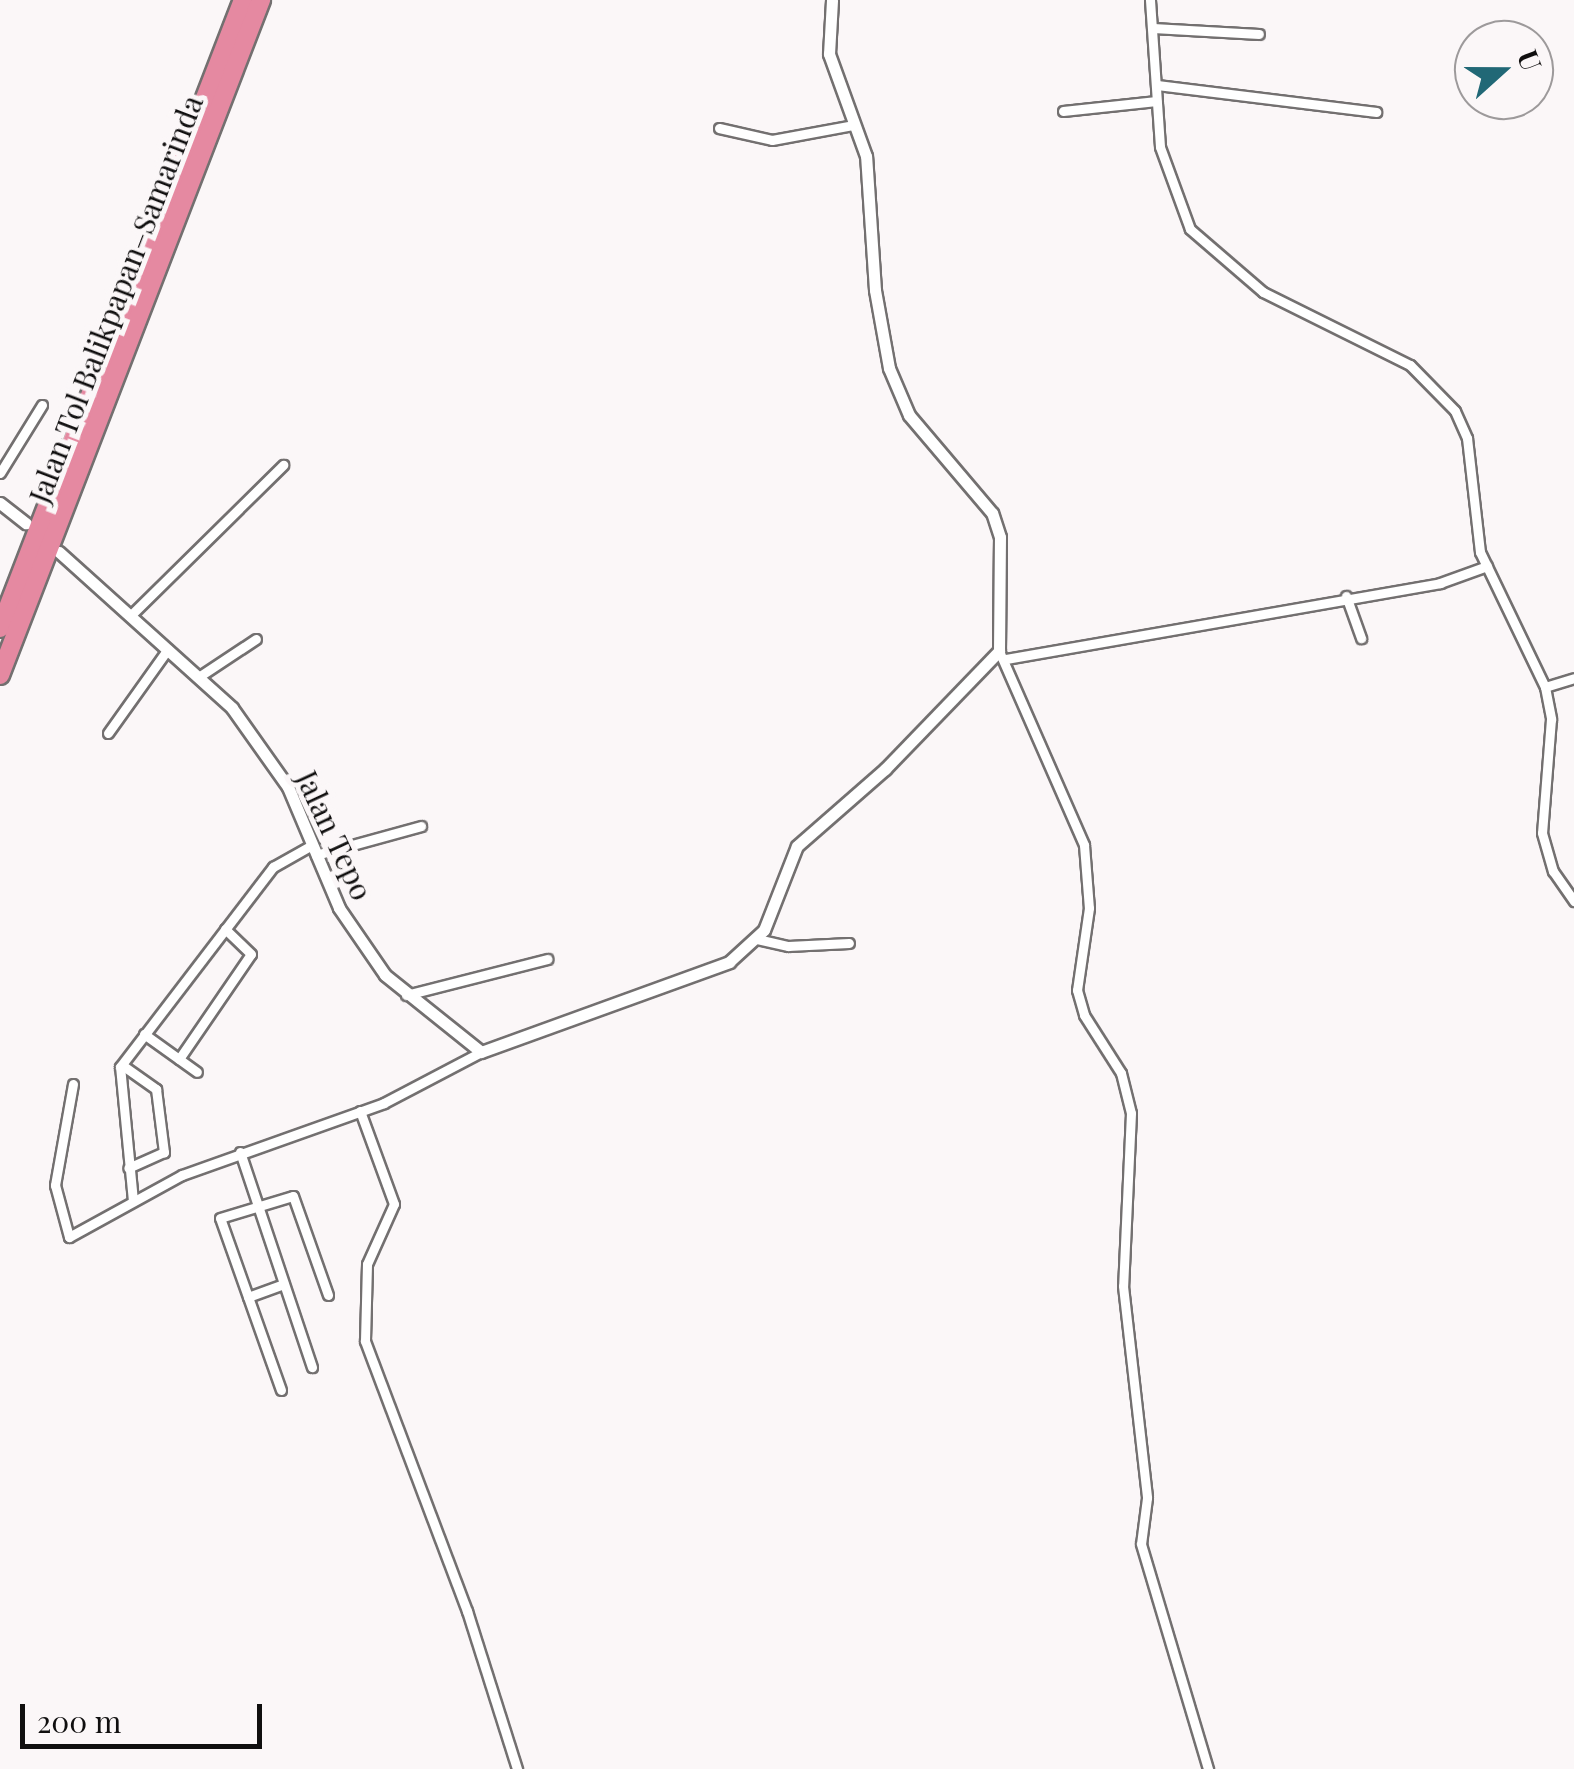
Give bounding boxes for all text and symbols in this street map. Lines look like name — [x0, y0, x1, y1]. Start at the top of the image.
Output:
north arrow — [1454, 20, 1554, 120]
text: U — [1510, 44, 1551, 75]
street label: Jalan Tol Balikpapan–Samarinda — [20, 90, 210, 508]
street label: Jalan Tepo — [289, 764, 381, 906]
scale bar — [25, 1684, 268, 1746]
text: 200 m — [37, 1701, 121, 1741]

